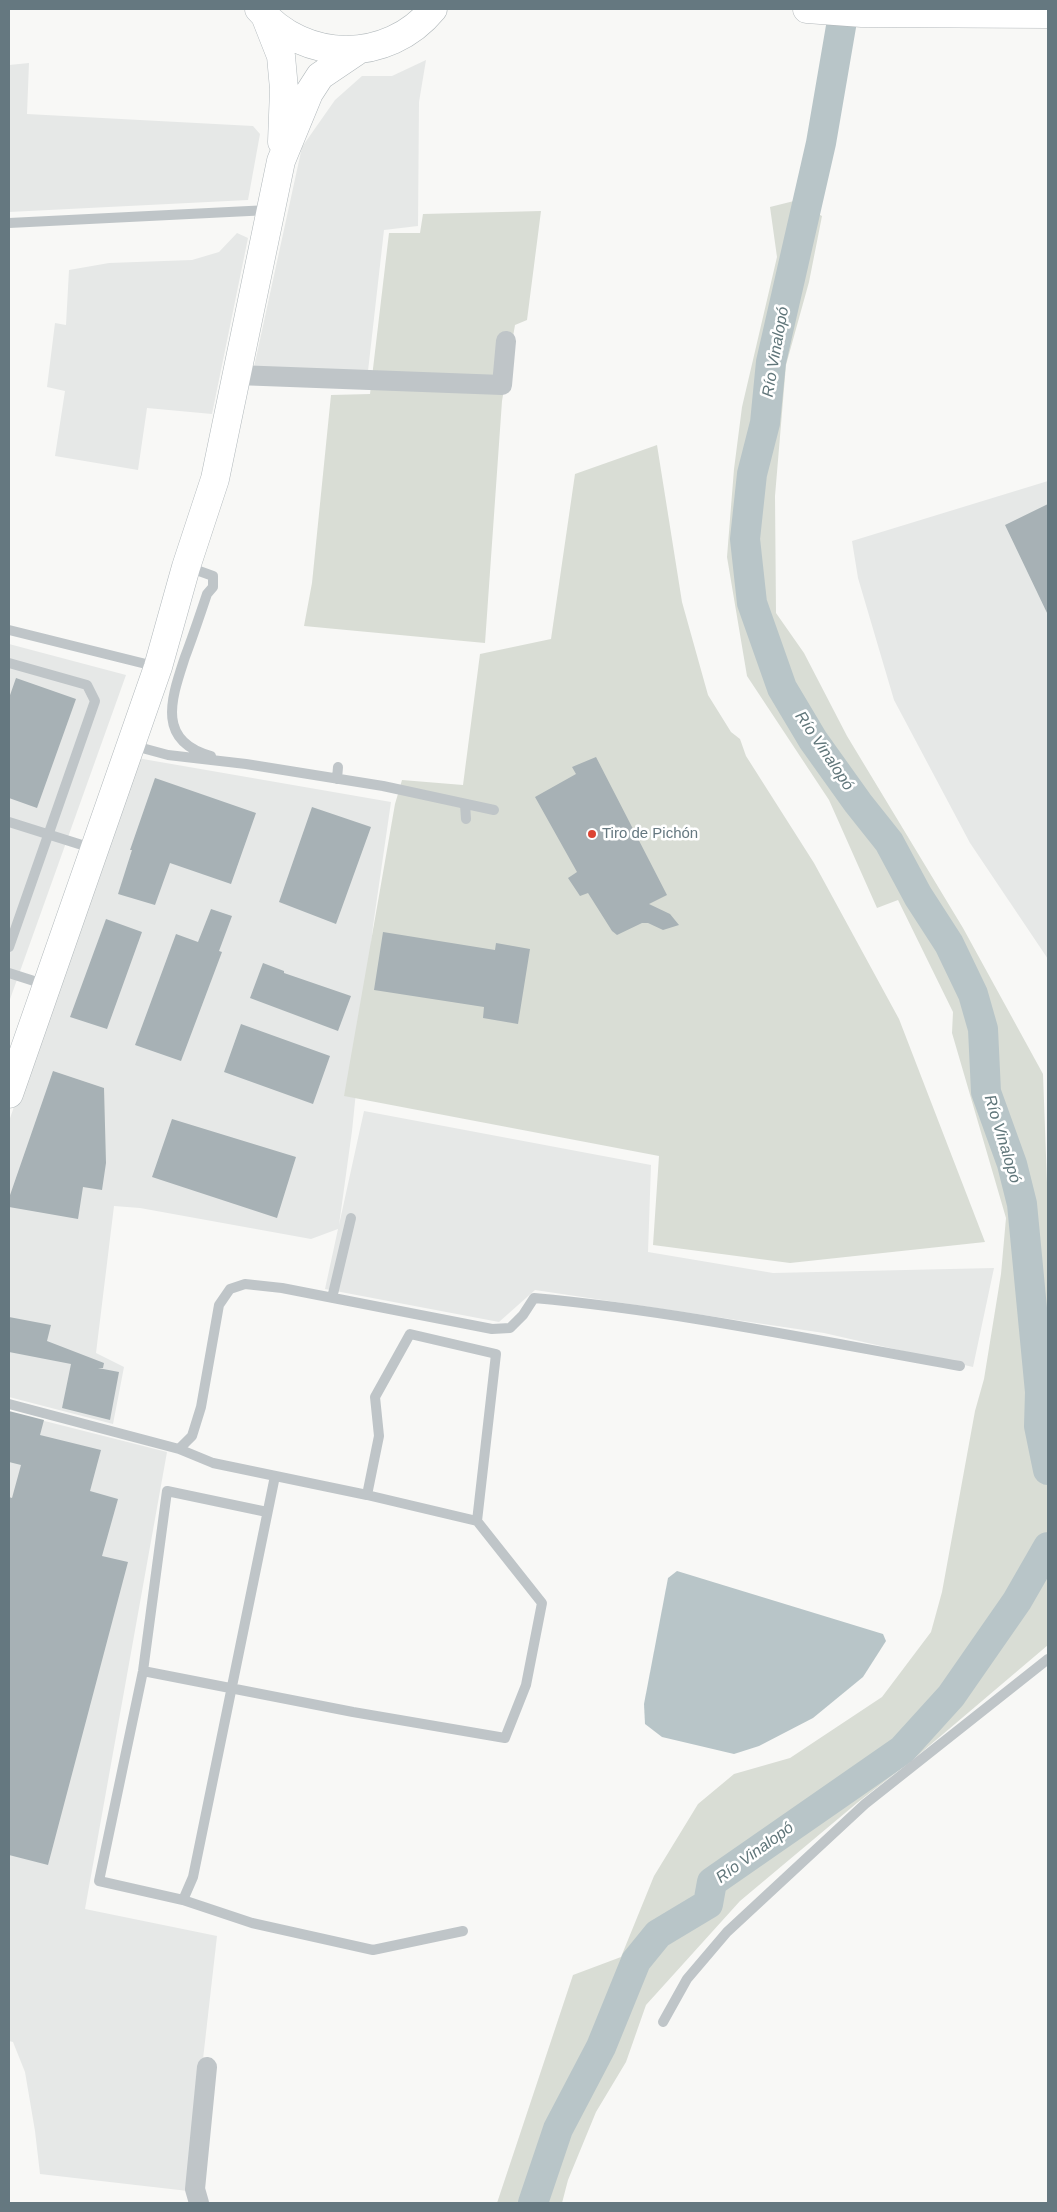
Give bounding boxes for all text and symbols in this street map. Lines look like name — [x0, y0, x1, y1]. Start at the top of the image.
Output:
water label: Río Vinalopó — [759, 305, 793, 399]
water label: Río Vinalopó — [791, 708, 857, 794]
place label: Tiro de Pichón — [602, 825, 698, 843]
marker: Tiro de Pichón — [586, 828, 598, 840]
water label: Río Vinalopó — [979, 1093, 1025, 1185]
water label: Río Vinalopó — [712, 1818, 798, 1888]

